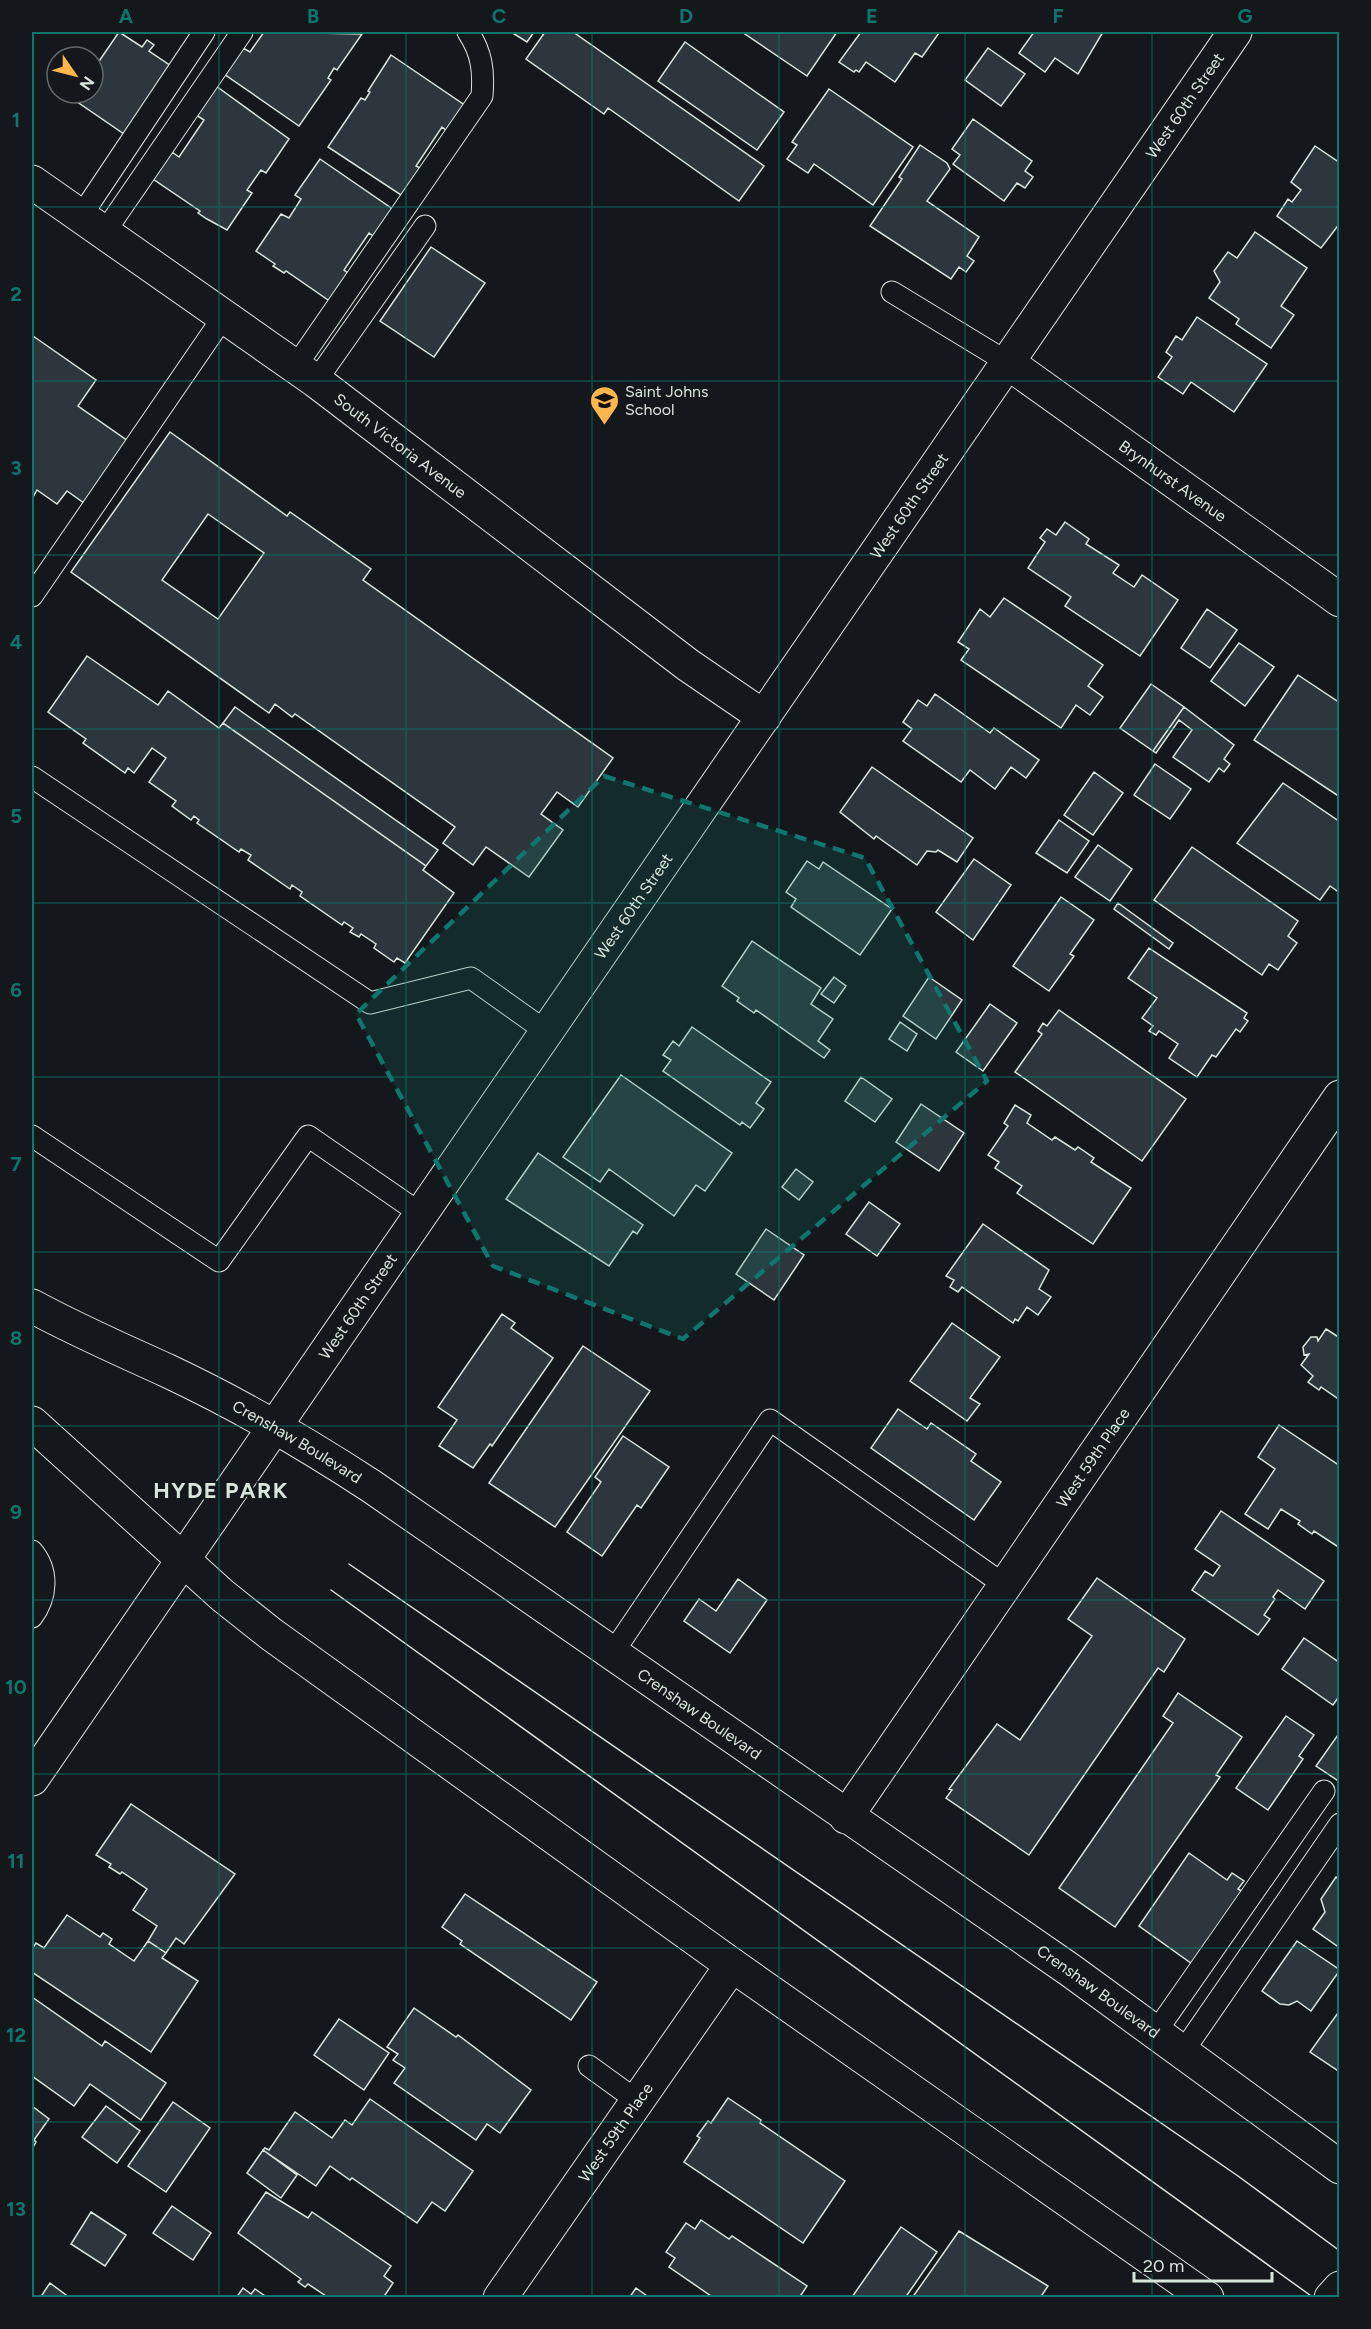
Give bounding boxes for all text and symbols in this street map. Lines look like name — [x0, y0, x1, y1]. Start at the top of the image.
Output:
text: A — [119, 4, 134, 28]
text: B — [307, 4, 319, 28]
text: C — [492, 4, 506, 28]
text: D — [679, 4, 693, 28]
text: E — [866, 4, 878, 28]
text: F — [1052, 4, 1064, 28]
text: G — [1238, 4, 1253, 28]
north arrow — [45, 45, 105, 105]
street label: West 60th Street — [1142, 49, 1228, 162]
text: N — [76, 73, 98, 94]
text: 1 — [12, 108, 20, 132]
text: 2 — [10, 282, 22, 306]
place label: Saint Johns School — [625, 382, 708, 419]
school or university icon: Saint Johns School — [588, 384, 620, 426]
street label: South Victoria Avenue — [330, 389, 470, 502]
street label: Brynhurst Avenue — [1115, 436, 1230, 526]
street label: West 60th Street — [866, 449, 952, 562]
text: 3 — [10, 456, 22, 480]
text: 4 — [10, 630, 23, 654]
text: 5 — [10, 804, 22, 828]
street label: West 60th Street — [591, 850, 677, 963]
text: 6 — [10, 978, 22, 1002]
text: 7 — [10, 1152, 22, 1176]
street label: West 60th Street — [315, 1250, 401, 1363]
text: 8 — [10, 1326, 22, 1350]
street label: Crenshaw Boulevard — [229, 1396, 365, 1487]
street label: West 59th Place — [1052, 1404, 1134, 1511]
district label: HYDE PARK — [153, 1477, 289, 1504]
text: 9 — [10, 1500, 22, 1524]
street label: Crenshaw Boulevard — [634, 1664, 765, 1764]
text: 10 — [5, 1675, 27, 1699]
text: 11 — [8, 1849, 24, 1873]
street label: Crenshaw Boulevard — [1033, 1941, 1163, 2042]
text: 12 — [6, 2023, 26, 2047]
street label: West 59th Place — [575, 2079, 657, 2186]
text: 13 — [6, 2197, 26, 2221]
scale bar — [1134, 2245, 1272, 2283]
text: 20 m — [1143, 2255, 1184, 2277]

